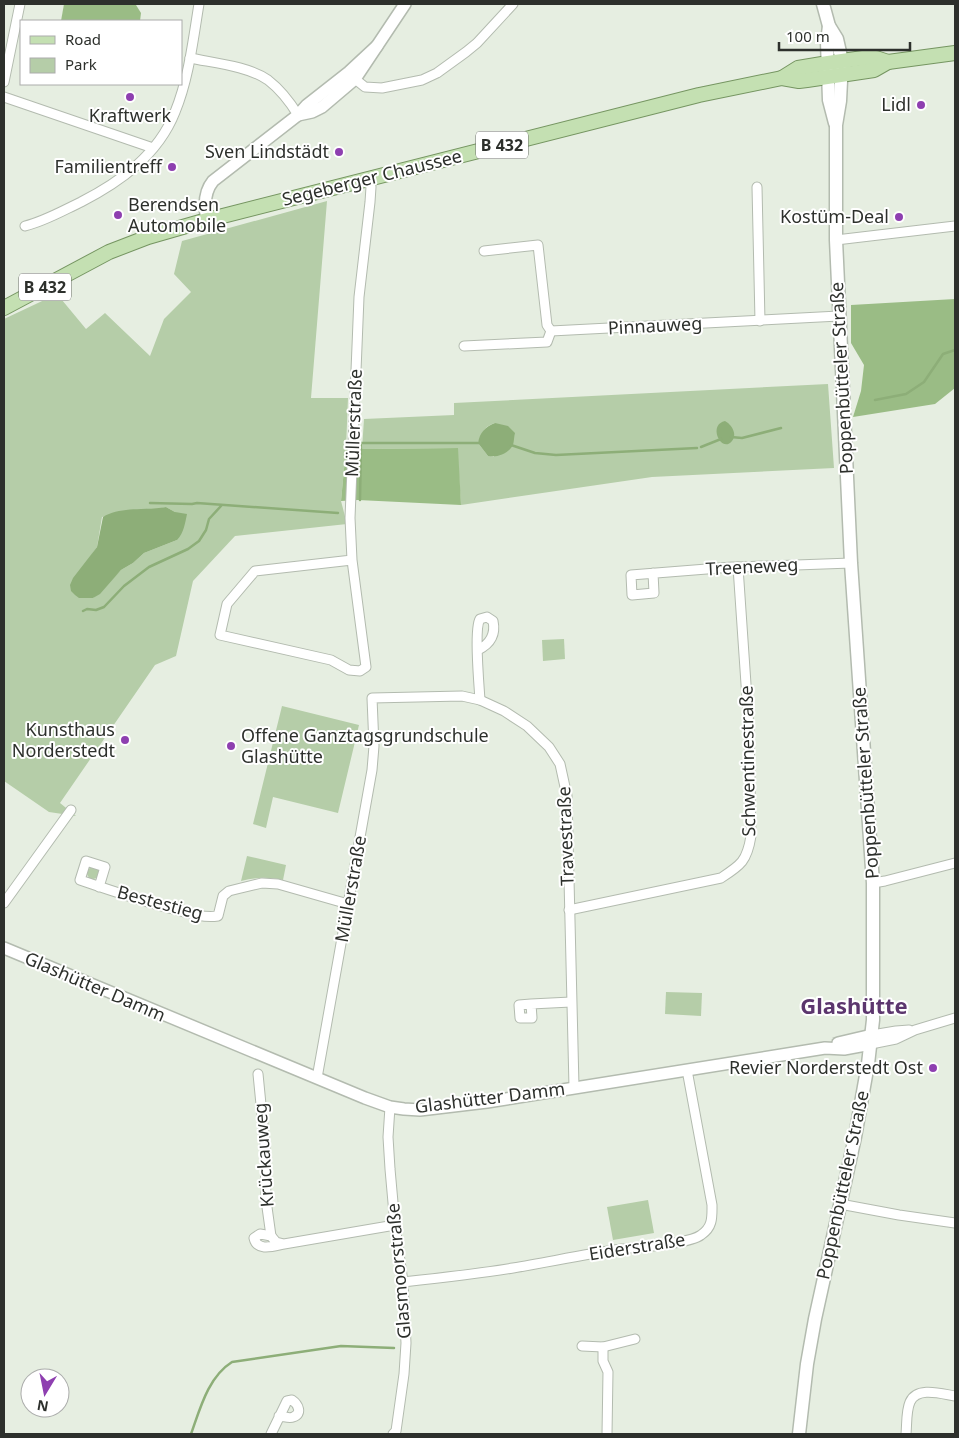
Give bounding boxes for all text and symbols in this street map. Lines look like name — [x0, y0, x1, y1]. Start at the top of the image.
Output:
legend — [20, 20, 182, 85]
scale bar — [779, 20, 910, 52]
text: 100 m — [786, 26, 830, 46]
text: Road — [65, 29, 101, 49]
text: Park — [65, 54, 97, 74]
marker: Kraftwerk — [124, 91, 136, 103]
place label: Lidl — [881, 92, 911, 116]
marker: Lidl — [915, 99, 927, 111]
place label: Kraftwerk — [89, 103, 172, 127]
road number: B 432 — [476, 132, 528, 158]
place label: Sven Lindstädt — [205, 139, 329, 163]
street label: Segeberger Chaussee — [279, 143, 464, 211]
marker: Sven Lindstädt — [333, 146, 345, 158]
place label: Familientreff — [54, 154, 164, 178]
marker: Familientreff — [166, 161, 178, 173]
place label: Berendsen Automobile — [128, 192, 226, 237]
place label: Kostüm-Deal — [780, 204, 889, 228]
marker: Berendsen Automobile — [112, 209, 124, 221]
marker: Kostüm-Deal — [893, 211, 905, 223]
road number: B 432 — [19, 274, 71, 300]
street label: Poppenbütteler Straße — [824, 281, 858, 475]
street label: Pinnauweg — [607, 311, 703, 339]
street label: Müllerstraße — [339, 369, 367, 477]
street label: Treeneweg — [705, 552, 799, 580]
street label: Schwentinestraße — [734, 685, 760, 837]
street label: Poppenbütteler Straße — [846, 686, 884, 880]
place label: Kunsthaus Norderstedt — [12, 717, 116, 762]
place label: Offene Ganztagsgrundschule Glashütte — [241, 723, 489, 768]
marker: Kunsthaus Norderstedt — [119, 734, 131, 746]
marker: Offene Ganztagsgrundschule Glashütte — [225, 740, 237, 752]
street label: Travestraße — [551, 786, 579, 886]
street label: Müllerstraße — [329, 833, 371, 944]
street label: Bestestieg — [115, 879, 206, 925]
street label: Glashütter Damm — [21, 946, 170, 1027]
district label: Glashütte — [800, 990, 908, 1020]
place label: Revier Norderstedt Ost — [729, 1055, 923, 1079]
marker: Revier Norderstedt Ost — [927, 1062, 939, 1074]
street label: Glashütter Damm — [414, 1076, 566, 1118]
street label: Poppenbütteler Straße — [810, 1088, 874, 1281]
street label: Krückauweg — [247, 1102, 279, 1208]
street label: Glasmoorstraße — [380, 1202, 416, 1340]
street label: Eiderstraße — [587, 1227, 687, 1265]
north arrow — [20, 1368, 70, 1418]
text: N — [35, 1396, 50, 1417]

